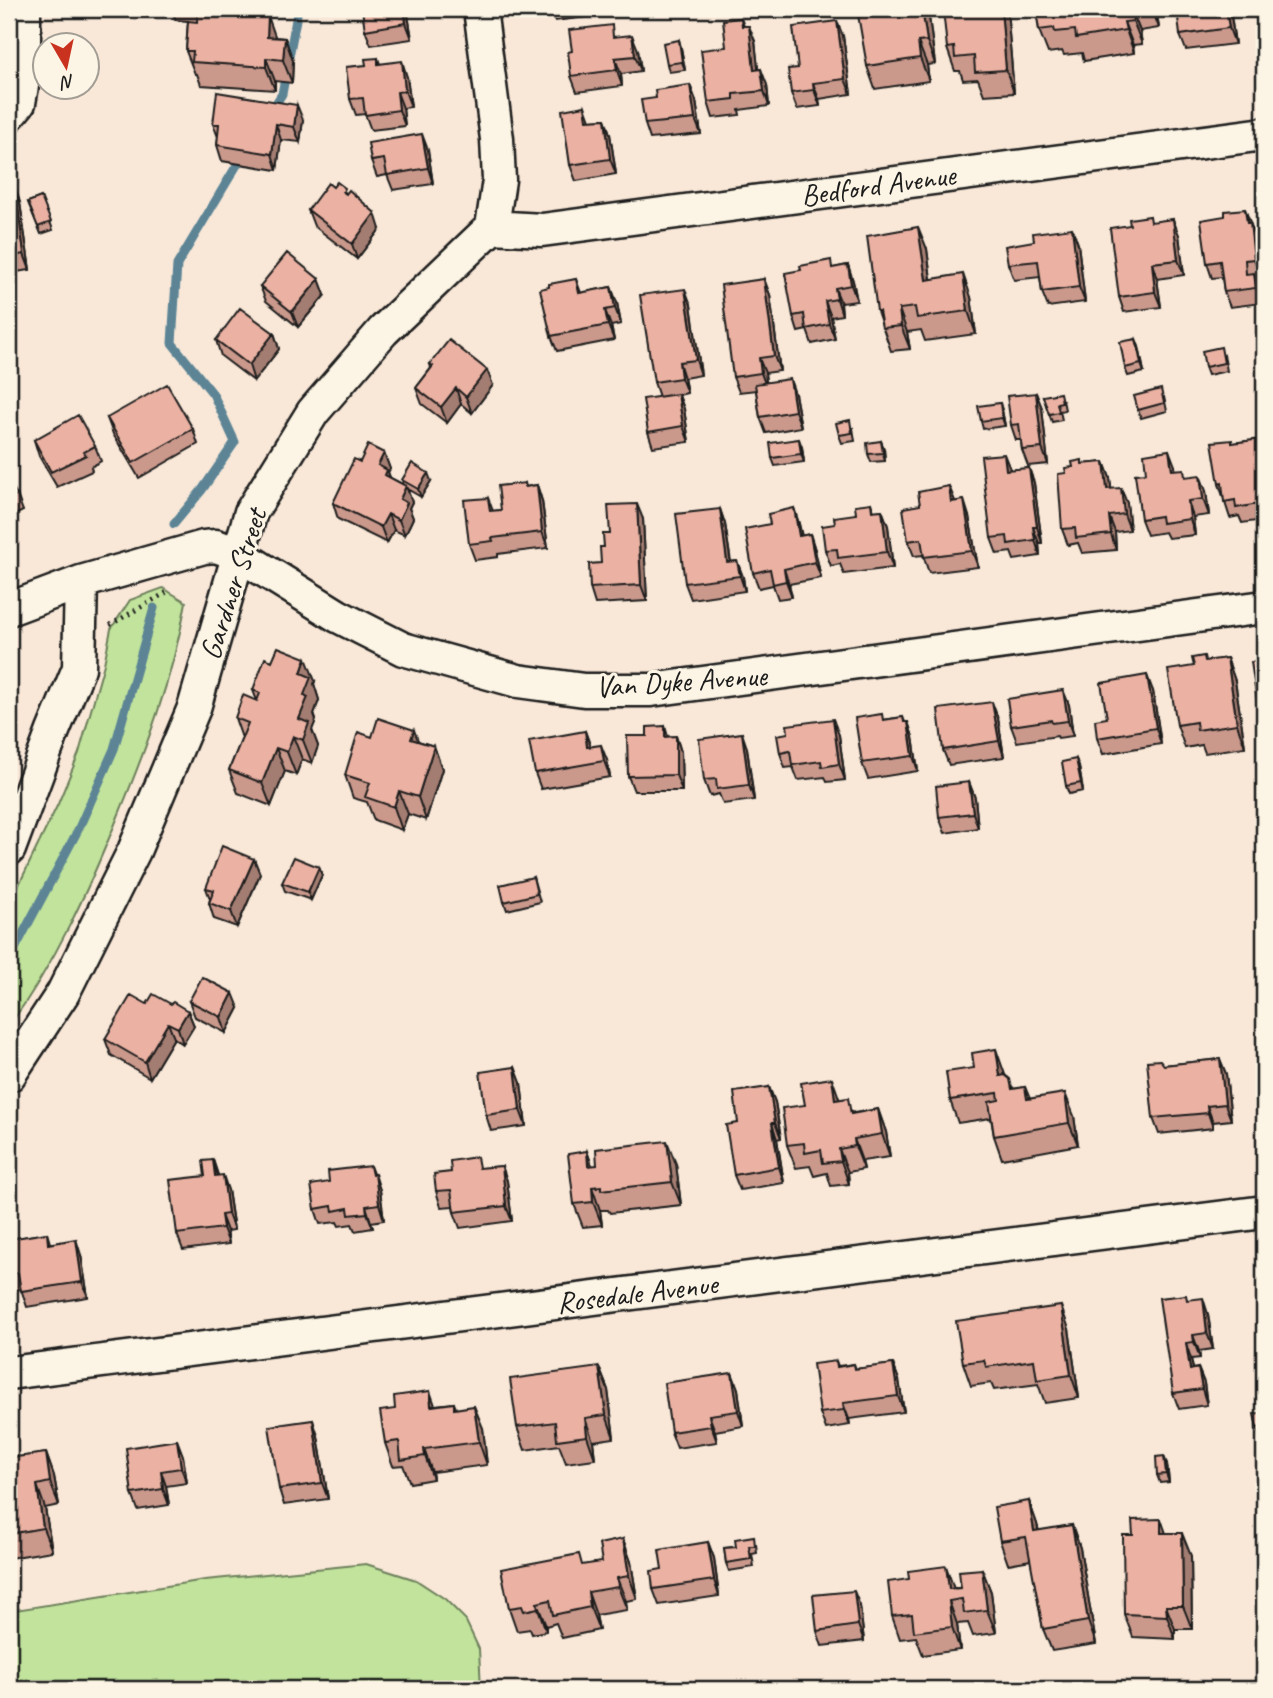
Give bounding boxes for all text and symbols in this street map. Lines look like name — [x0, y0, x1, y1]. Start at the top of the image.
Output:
north arrow — [32, 32, 102, 102]
text: N — [58, 69, 76, 95]
street label: Bedford Avenue — [798, 155, 960, 215]
street label: Gardner Street — [191, 501, 276, 664]
street label: Van Dyke Avenue — [594, 656, 770, 706]
street label: Rosedale Avenue — [555, 1264, 722, 1322]

